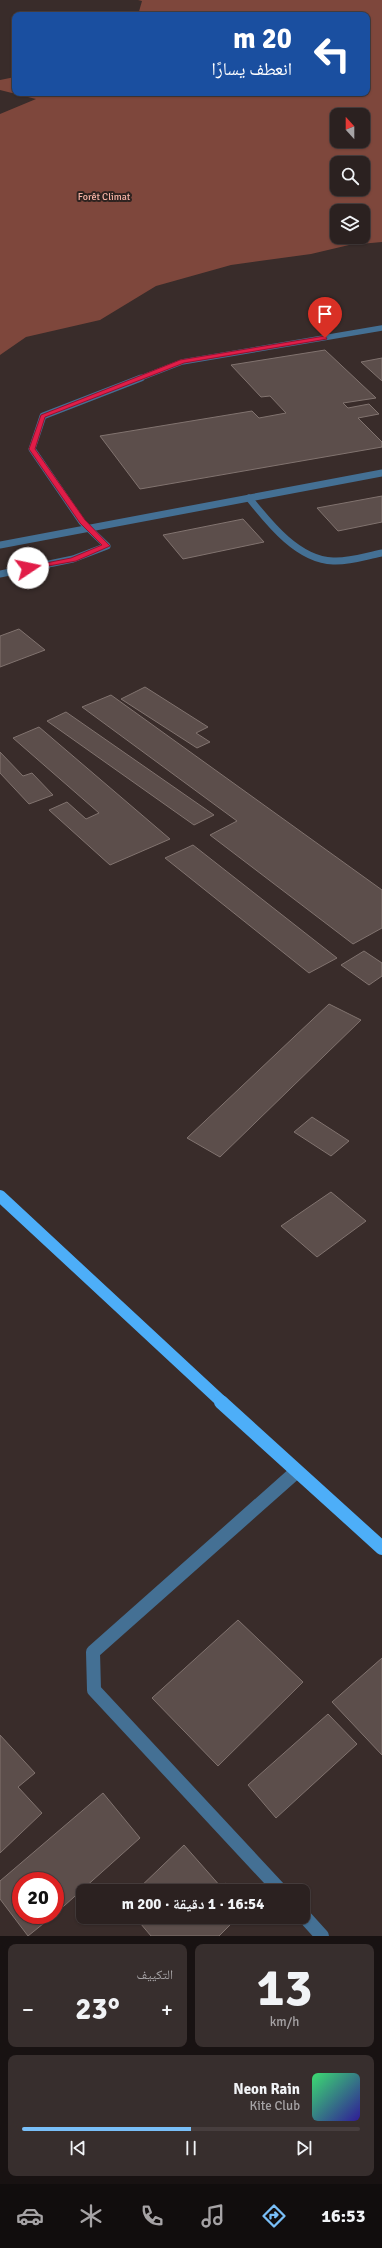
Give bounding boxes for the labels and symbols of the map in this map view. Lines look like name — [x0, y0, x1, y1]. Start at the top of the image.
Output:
north arrow — [330, 108, 370, 148]
park label: Forêt Climat — [78, 191, 131, 203]
pin — [308, 297, 342, 338]
position arrow — [7, 547, 49, 589]
speed limit sign: 20 — [12, 1872, 64, 1924]

